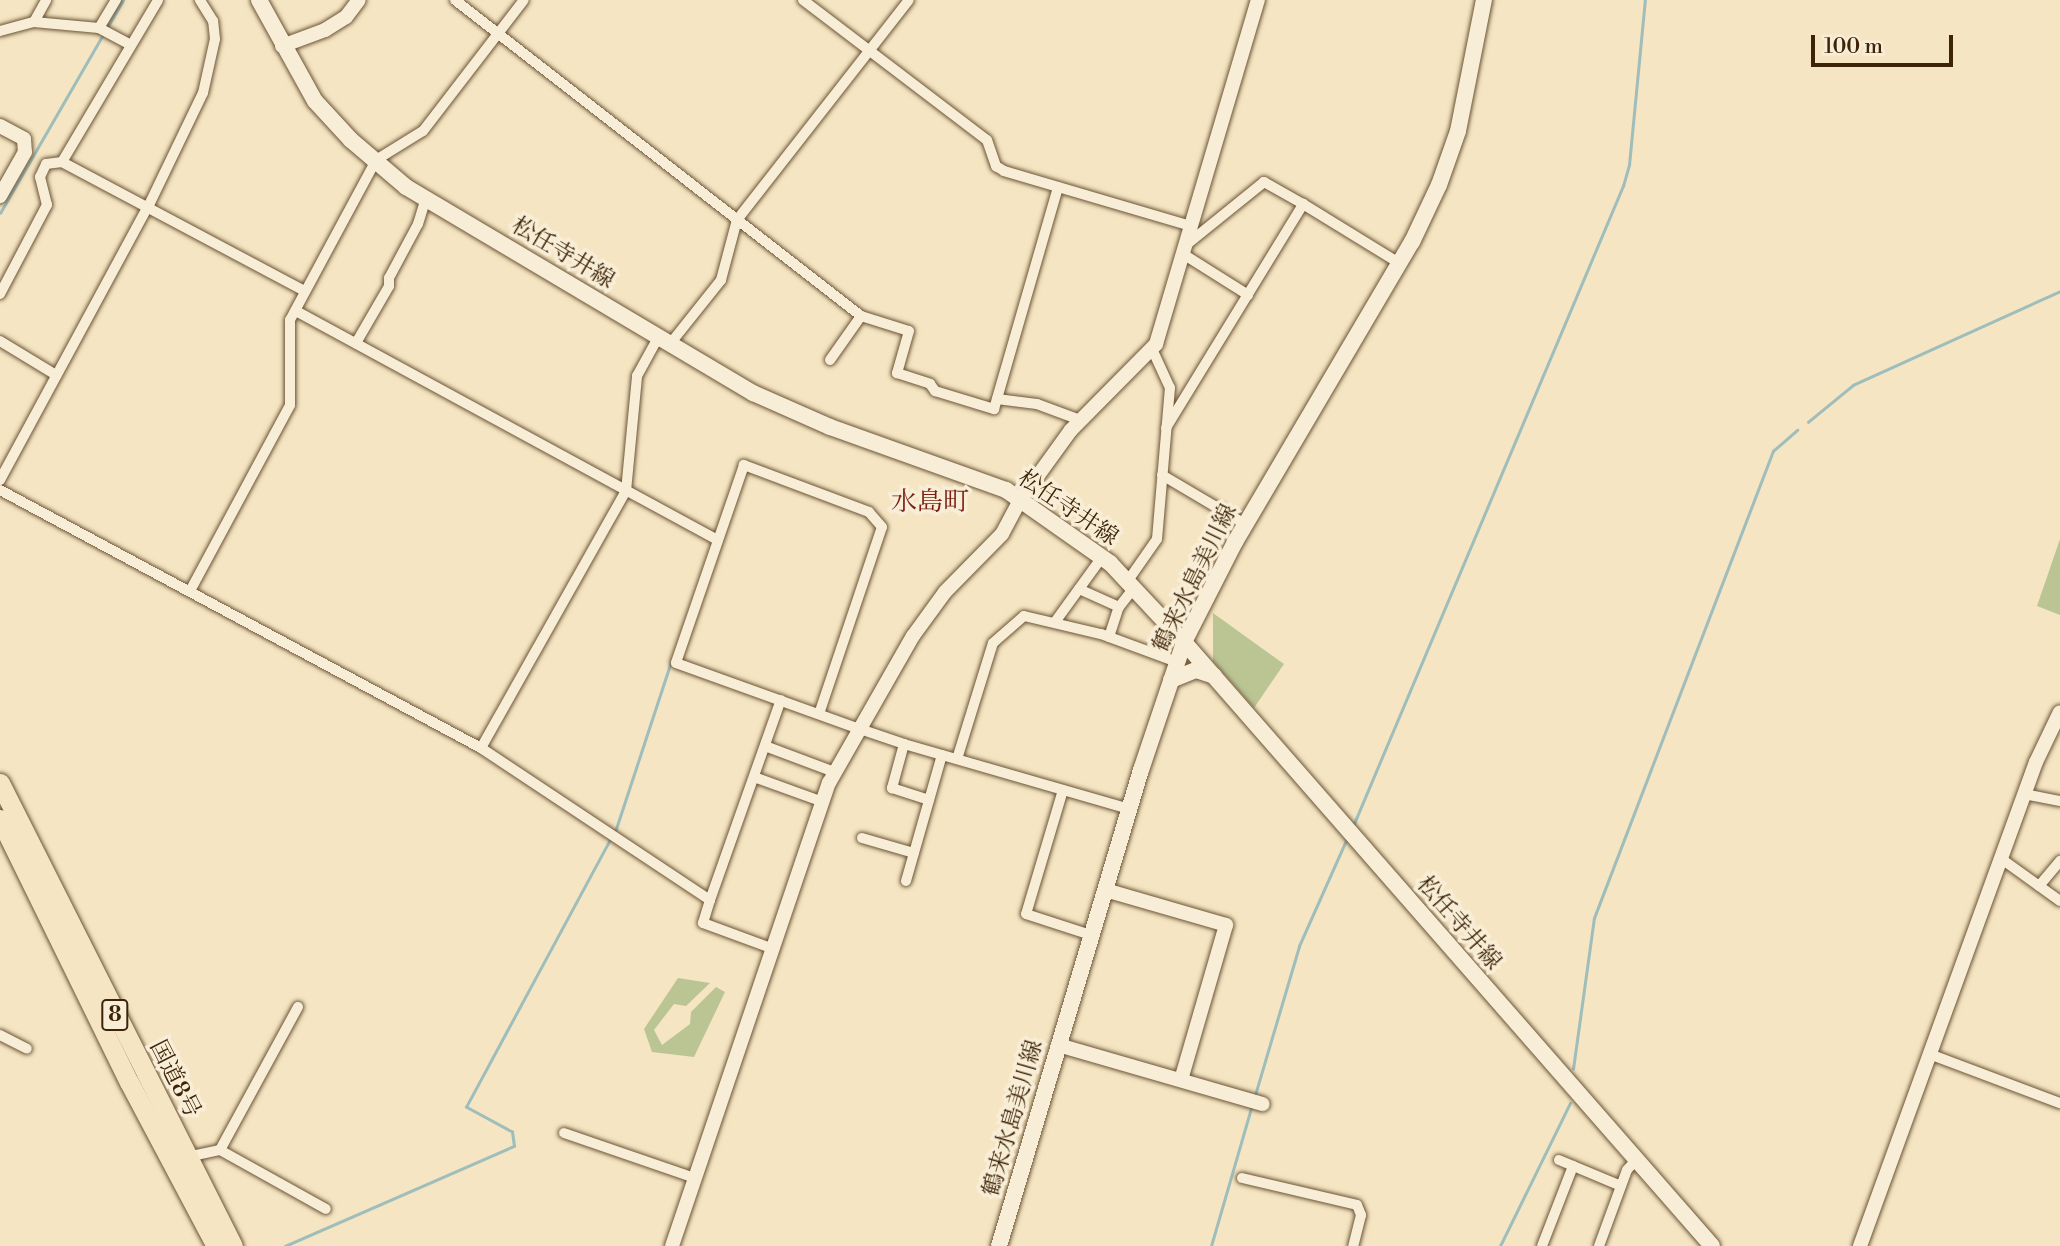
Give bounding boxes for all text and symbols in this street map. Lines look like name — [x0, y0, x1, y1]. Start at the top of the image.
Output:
scale bar — [1815, 21, 1957, 65]
text: 100 m — [1824, 34, 1883, 60]
street label: 松任寺井線 — [507, 212, 619, 294]
street label: 松任寺井線 — [1013, 464, 1123, 552]
district label: 水島町 — [891, 487, 969, 519]
street label: 鶴来水島美川線 — [1147, 500, 1243, 656]
street label: 松任寺井線 — [1411, 871, 1507, 975]
road number: 8 — [101, 998, 129, 1032]
street label: 国道8号 — [144, 1036, 206, 1122]
street label: 鶴来水島美川線 — [978, 1037, 1048, 1199]

